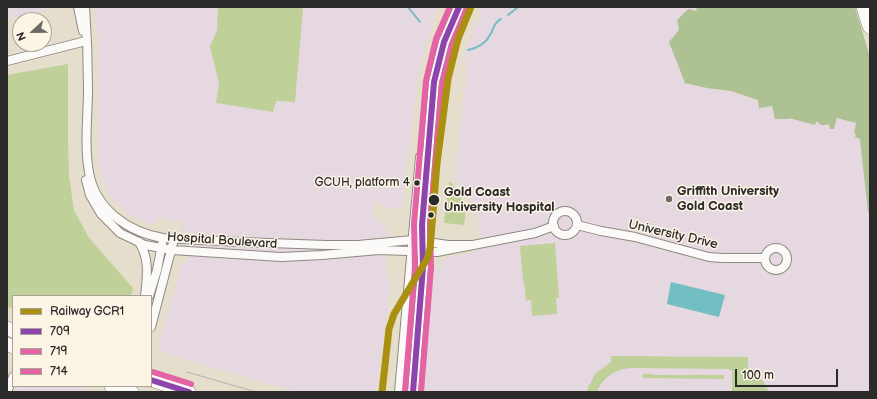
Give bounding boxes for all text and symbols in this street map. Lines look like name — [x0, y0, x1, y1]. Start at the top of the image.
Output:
north arrow — [12, 12, 52, 52]
text: N — [14, 30, 29, 43]
place label: GCUH, platform 4 — [315, 176, 410, 190]
marker: GCUH, platform 4 — [412, 178, 422, 188]
place label: Griffith University Gold Coast — [677, 184, 779, 215]
place label: Gold Coast University Hospital — [444, 185, 555, 216]
marker: Gold Coast University Hospital — [427, 193, 441, 207]
marker: Griffith University Gold Coast — [664, 194, 674, 204]
unlabelled marker — [426, 210, 436, 220]
street label: University Drive — [627, 217, 719, 253]
street label: Hospital Boulevard — [166, 229, 278, 253]
legend — [12, 295, 152, 387]
text: Railway GCR1 — [50, 304, 124, 319]
text: 709 — [50, 324, 70, 339]
text: 719 — [50, 344, 67, 359]
scale bar — [737, 361, 840, 387]
text: 714 — [50, 364, 68, 379]
text: 100 m — [742, 368, 774, 383]

